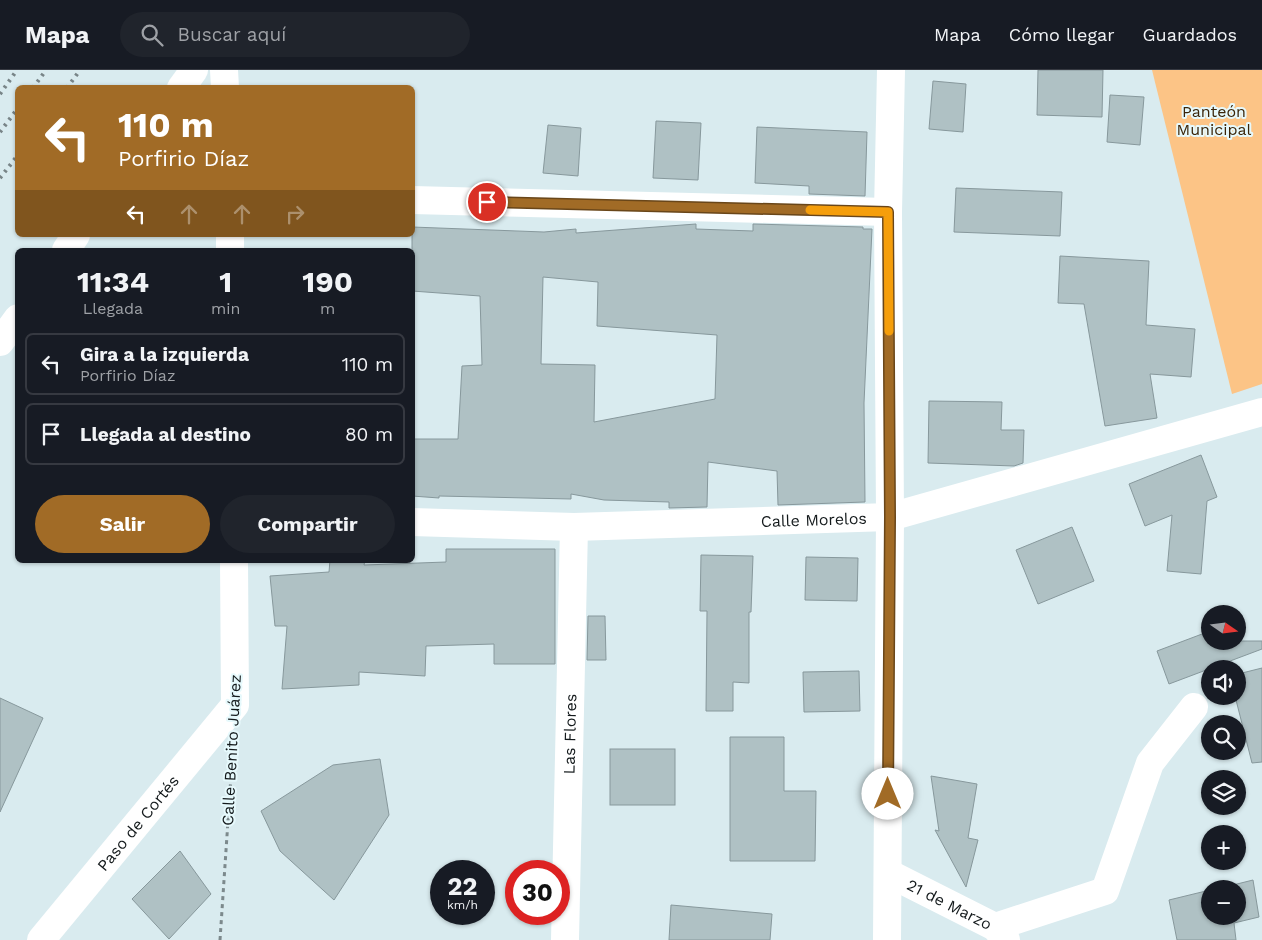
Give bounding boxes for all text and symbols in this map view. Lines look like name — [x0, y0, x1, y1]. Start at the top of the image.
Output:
search box — [120, 12, 470, 57]
text: Mapa — [25, 21, 90, 49]
icon: search — [138, 21, 166, 49]
text: Buscar aquí — [178, 23, 286, 46]
text: Mapa — [934, 24, 981, 45]
text: Cómo llegar — [1009, 24, 1115, 45]
text: Guardados — [1143, 24, 1237, 45]
park label: Panteón Municipal — [1177, 102, 1251, 139]
text: 110 m — [118, 104, 214, 146]
icon: left — [35, 105, 100, 170]
text: Porfirio Díaz — [118, 146, 249, 171]
pin — [466, 181, 508, 223]
icon: arrive — [473, 188, 501, 216]
icon: left — [122, 200, 150, 228]
icon: ahead — [175, 200, 203, 228]
icon: ahead — [228, 200, 256, 228]
icon: right — [281, 200, 309, 228]
text: 11:34 — [77, 264, 149, 299]
text: 1 — [219, 264, 232, 299]
text: 190 — [302, 264, 353, 299]
text: Llegada — [83, 299, 143, 318]
text: min — [211, 299, 240, 318]
text: m — [320, 299, 335, 318]
text: Gira a la izquierda — [80, 343, 249, 366]
icon: left — [37, 350, 65, 378]
text: 110 m — [342, 353, 393, 376]
text: Porfirio Díaz — [80, 366, 175, 385]
icon: arrive — [37, 420, 65, 448]
text: Llegada al destino — [80, 423, 251, 446]
text: 80 m — [345, 423, 393, 446]
button: Salir — [35, 495, 210, 553]
button: Compartir — [220, 495, 395, 553]
street label: Calle Morelos — [760, 509, 867, 531]
north arrow — [1201, 605, 1246, 650]
map controls — [1201, 605, 1246, 925]
button: sound — [1201, 660, 1246, 705]
street label: Calle Benito Juárez — [218, 674, 245, 826]
street label: Las Flores — [560, 693, 580, 775]
button: search — [1201, 715, 1246, 760]
position arrow — [861, 767, 913, 819]
button: layers — [1201, 770, 1246, 815]
street label: Paso de Cortés — [93, 771, 183, 875]
button: + — [1201, 825, 1246, 870]
speed limit sign: 30 — [505, 860, 570, 925]
text: 22 — [448, 872, 477, 901]
street label: 21 de Marzo — [904, 875, 995, 934]
button: − — [1201, 880, 1246, 925]
text: km/h — [447, 898, 478, 912]

